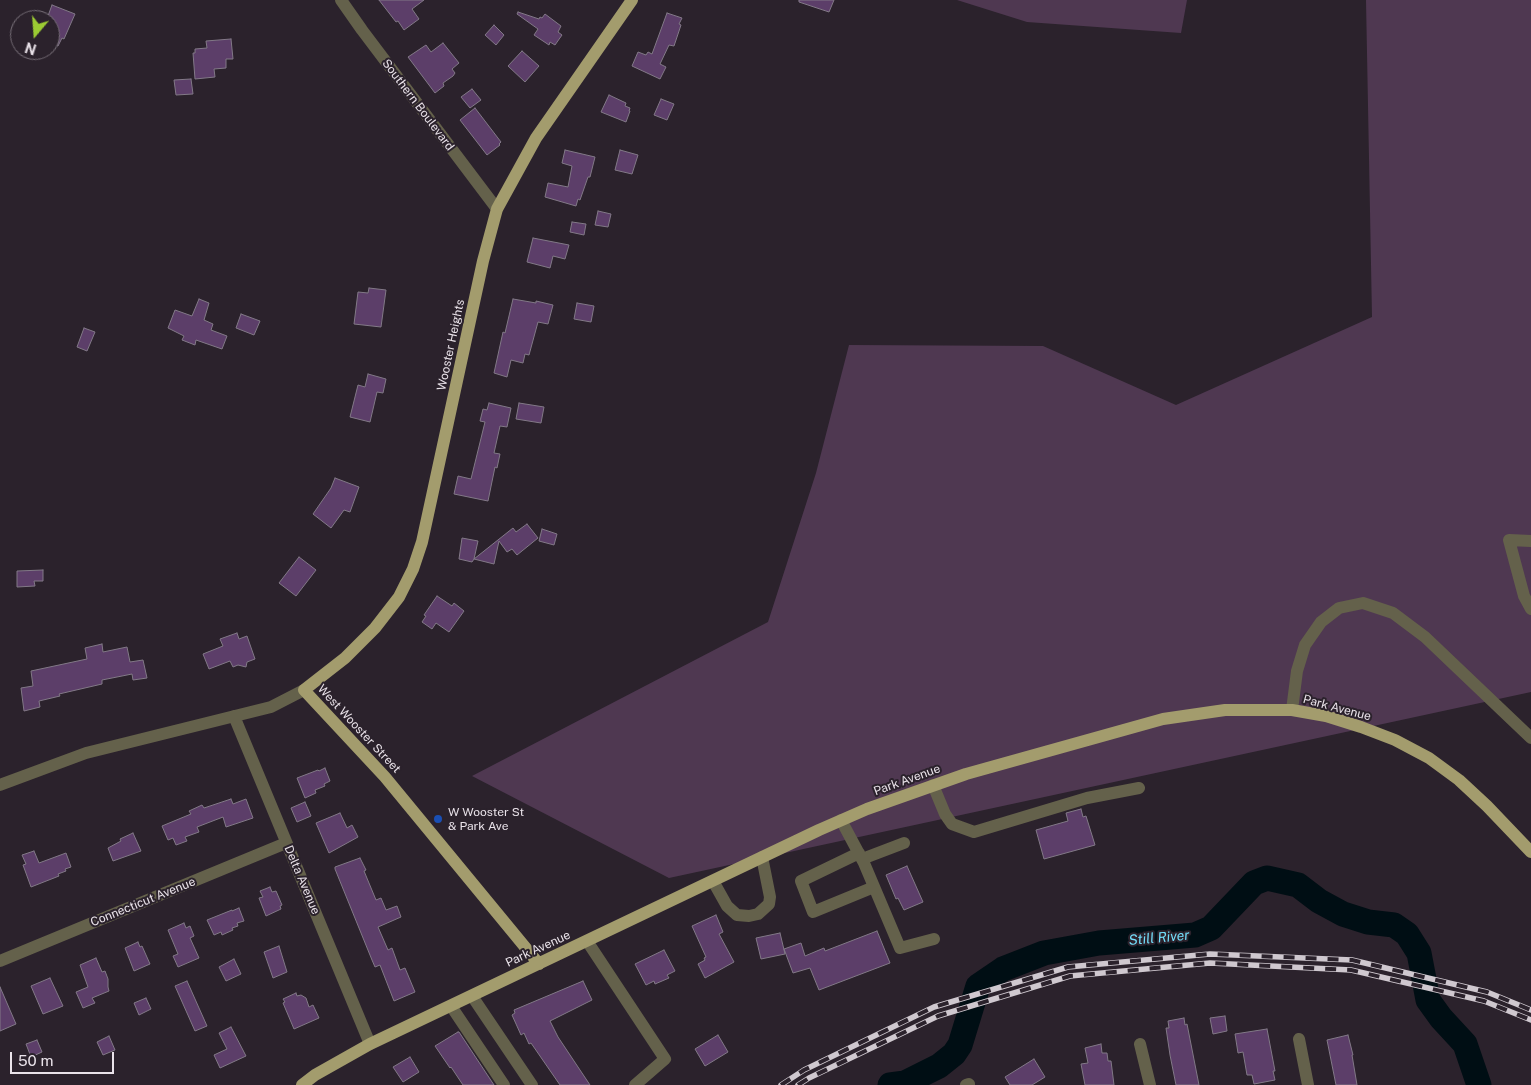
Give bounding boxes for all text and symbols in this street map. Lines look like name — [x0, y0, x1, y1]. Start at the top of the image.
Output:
north arrow — [10, 10, 60, 60]
text: N — [23, 39, 38, 58]
street label: Southern Boulevard — [379, 56, 457, 154]
street label: Wooster Heights — [434, 298, 468, 392]
street label: West Wooster Street — [314, 682, 404, 776]
street label: Park Avenue — [1301, 692, 1373, 724]
street label: Park Avenue — [872, 761, 942, 799]
place label: W Wooster St & Park Ave — [448, 805, 524, 833]
marker: W Wooster St & Park Ave — [432, 813, 444, 825]
street label: Delta Avenue — [281, 843, 323, 917]
street label: Connecticut Avenue — [88, 874, 198, 930]
water label: Still River — [1128, 927, 1190, 949]
street label: Park Avenue — [503, 928, 573, 970]
scale bar — [12, 1042, 116, 1074]
text: 50 m — [18, 1052, 53, 1069]

